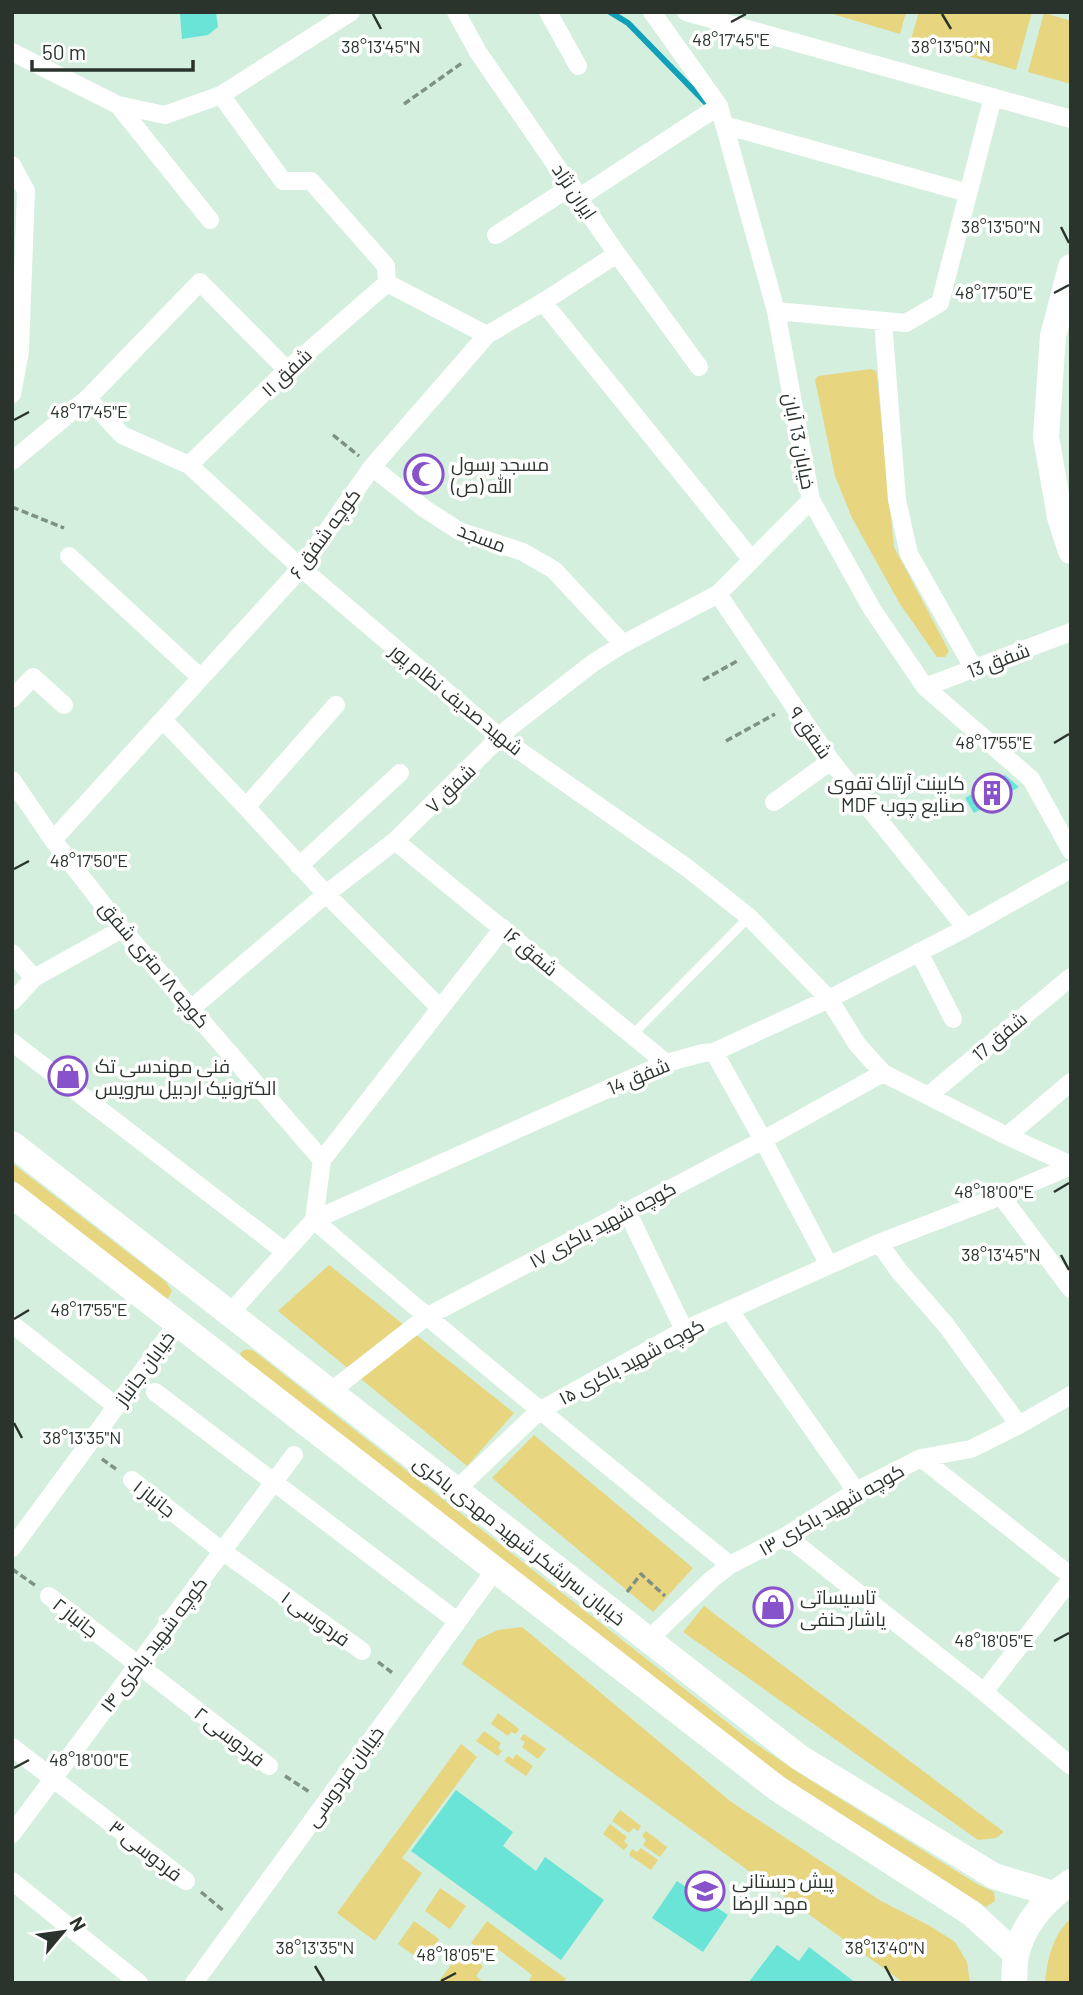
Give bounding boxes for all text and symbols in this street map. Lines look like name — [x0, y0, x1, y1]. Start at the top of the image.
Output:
scale bar — [32, 28, 192, 72]
text: 48°17'45"E — [692, 28, 770, 50]
text: 38°13'45"N — [341, 35, 421, 57]
text: 38°13'50"N — [911, 35, 991, 57]
text: 50 m — [42, 39, 86, 64]
street label: ایران نژاد — [547, 159, 602, 224]
text: 38°13'50"N — [961, 215, 1041, 237]
text: 48°17'50"E — [955, 281, 1033, 303]
street label: شفق ۱۱ — [256, 343, 317, 402]
street label: خیابان 13 آبان — [778, 391, 821, 491]
text: 48°17'45"E — [50, 400, 128, 422]
place label: مسجد رسول الله (ص) — [450, 452, 549, 498]
mosque icon: مسجد رسول الله (ص) — [403, 453, 445, 495]
street label: کوچه شفق ۶ — [284, 483, 366, 584]
street label: مسجد — [454, 517, 510, 557]
street label: شهید صدیف نظام پور — [383, 638, 528, 762]
street label: شفق 13 — [963, 638, 1033, 684]
street label: شفق ۹ — [783, 701, 837, 764]
text: 48°17'55"E — [955, 731, 1033, 753]
street label: شفق ۷ — [420, 759, 481, 819]
place label: کابینت آرتاک تقوی MDF صنایع چوب — [827, 771, 965, 819]
building icon: کابینت آرتاک تقوی MDF صنایع چوب — [971, 772, 1013, 814]
text: 48°17'50"E — [50, 849, 128, 871]
street label: کوچه ۱۸ متری شفق — [94, 896, 215, 1034]
street label: شفق ۱۶ — [498, 922, 563, 982]
street label: شفق 17 — [967, 1007, 1032, 1067]
street label: شفق 14 — [603, 1053, 674, 1101]
place label: فنی مهندسی تک الکترونیک اردبیل سرویس — [95, 1054, 277, 1100]
shop icon: فنی مهندسی تک الکترونیک اردبیل سرویس — [47, 1055, 89, 1097]
street label: کوچه شهید باکری ۱۷ — [525, 1176, 680, 1274]
text: 48°18'00"E — [954, 1180, 1034, 1202]
text: 38°13'45"N — [961, 1243, 1041, 1265]
text: 48°17'55"E — [50, 1298, 128, 1320]
street label: کوچه شهید باکری ۱۵ — [554, 1313, 709, 1411]
street label: خیابان جانباز — [109, 1326, 179, 1411]
text: 38°13'35"N — [43, 1426, 121, 1448]
street label: خیابان سرلشکر شهید مهدی باکری — [409, 1450, 630, 1631]
street label: کوچه شهید باکری ۱۳ — [754, 1458, 909, 1562]
street label: جانباز ۱ — [129, 1474, 181, 1522]
street label: کوچه شهید باکری ۱۴ — [95, 1572, 213, 1717]
street label: فردوسی ۱ — [277, 1585, 355, 1651]
place label: تاسیساتی یاشار حنفی — [800, 1585, 886, 1631]
shop icon: تاسیساتی یاشار حنفی — [752, 1586, 794, 1628]
street label: جانباز ۲ — [48, 1592, 103, 1643]
text: 48°18'05"E — [954, 1629, 1034, 1651]
street label: فردوسی ۲ — [190, 1701, 270, 1771]
street label: خیابان فردوسی — [300, 1721, 389, 1831]
text: 48°18'00"E — [49, 1748, 129, 1770]
street label: فردوسی ۳ — [104, 1814, 187, 1886]
place label: پیش دبستانی مهد الرضا — [732, 1869, 834, 1915]
school or university icon: پیش دبستانی مهد الرضا — [684, 1870, 726, 1912]
north arrow — [28, 1897, 98, 1967]
text: N — [65, 1912, 91, 1935]
text: 38°13'35"N — [276, 1936, 354, 1958]
text: 38°13'40"N — [845, 1936, 925, 1958]
text: 48°18'05"E — [416, 1943, 496, 1965]

